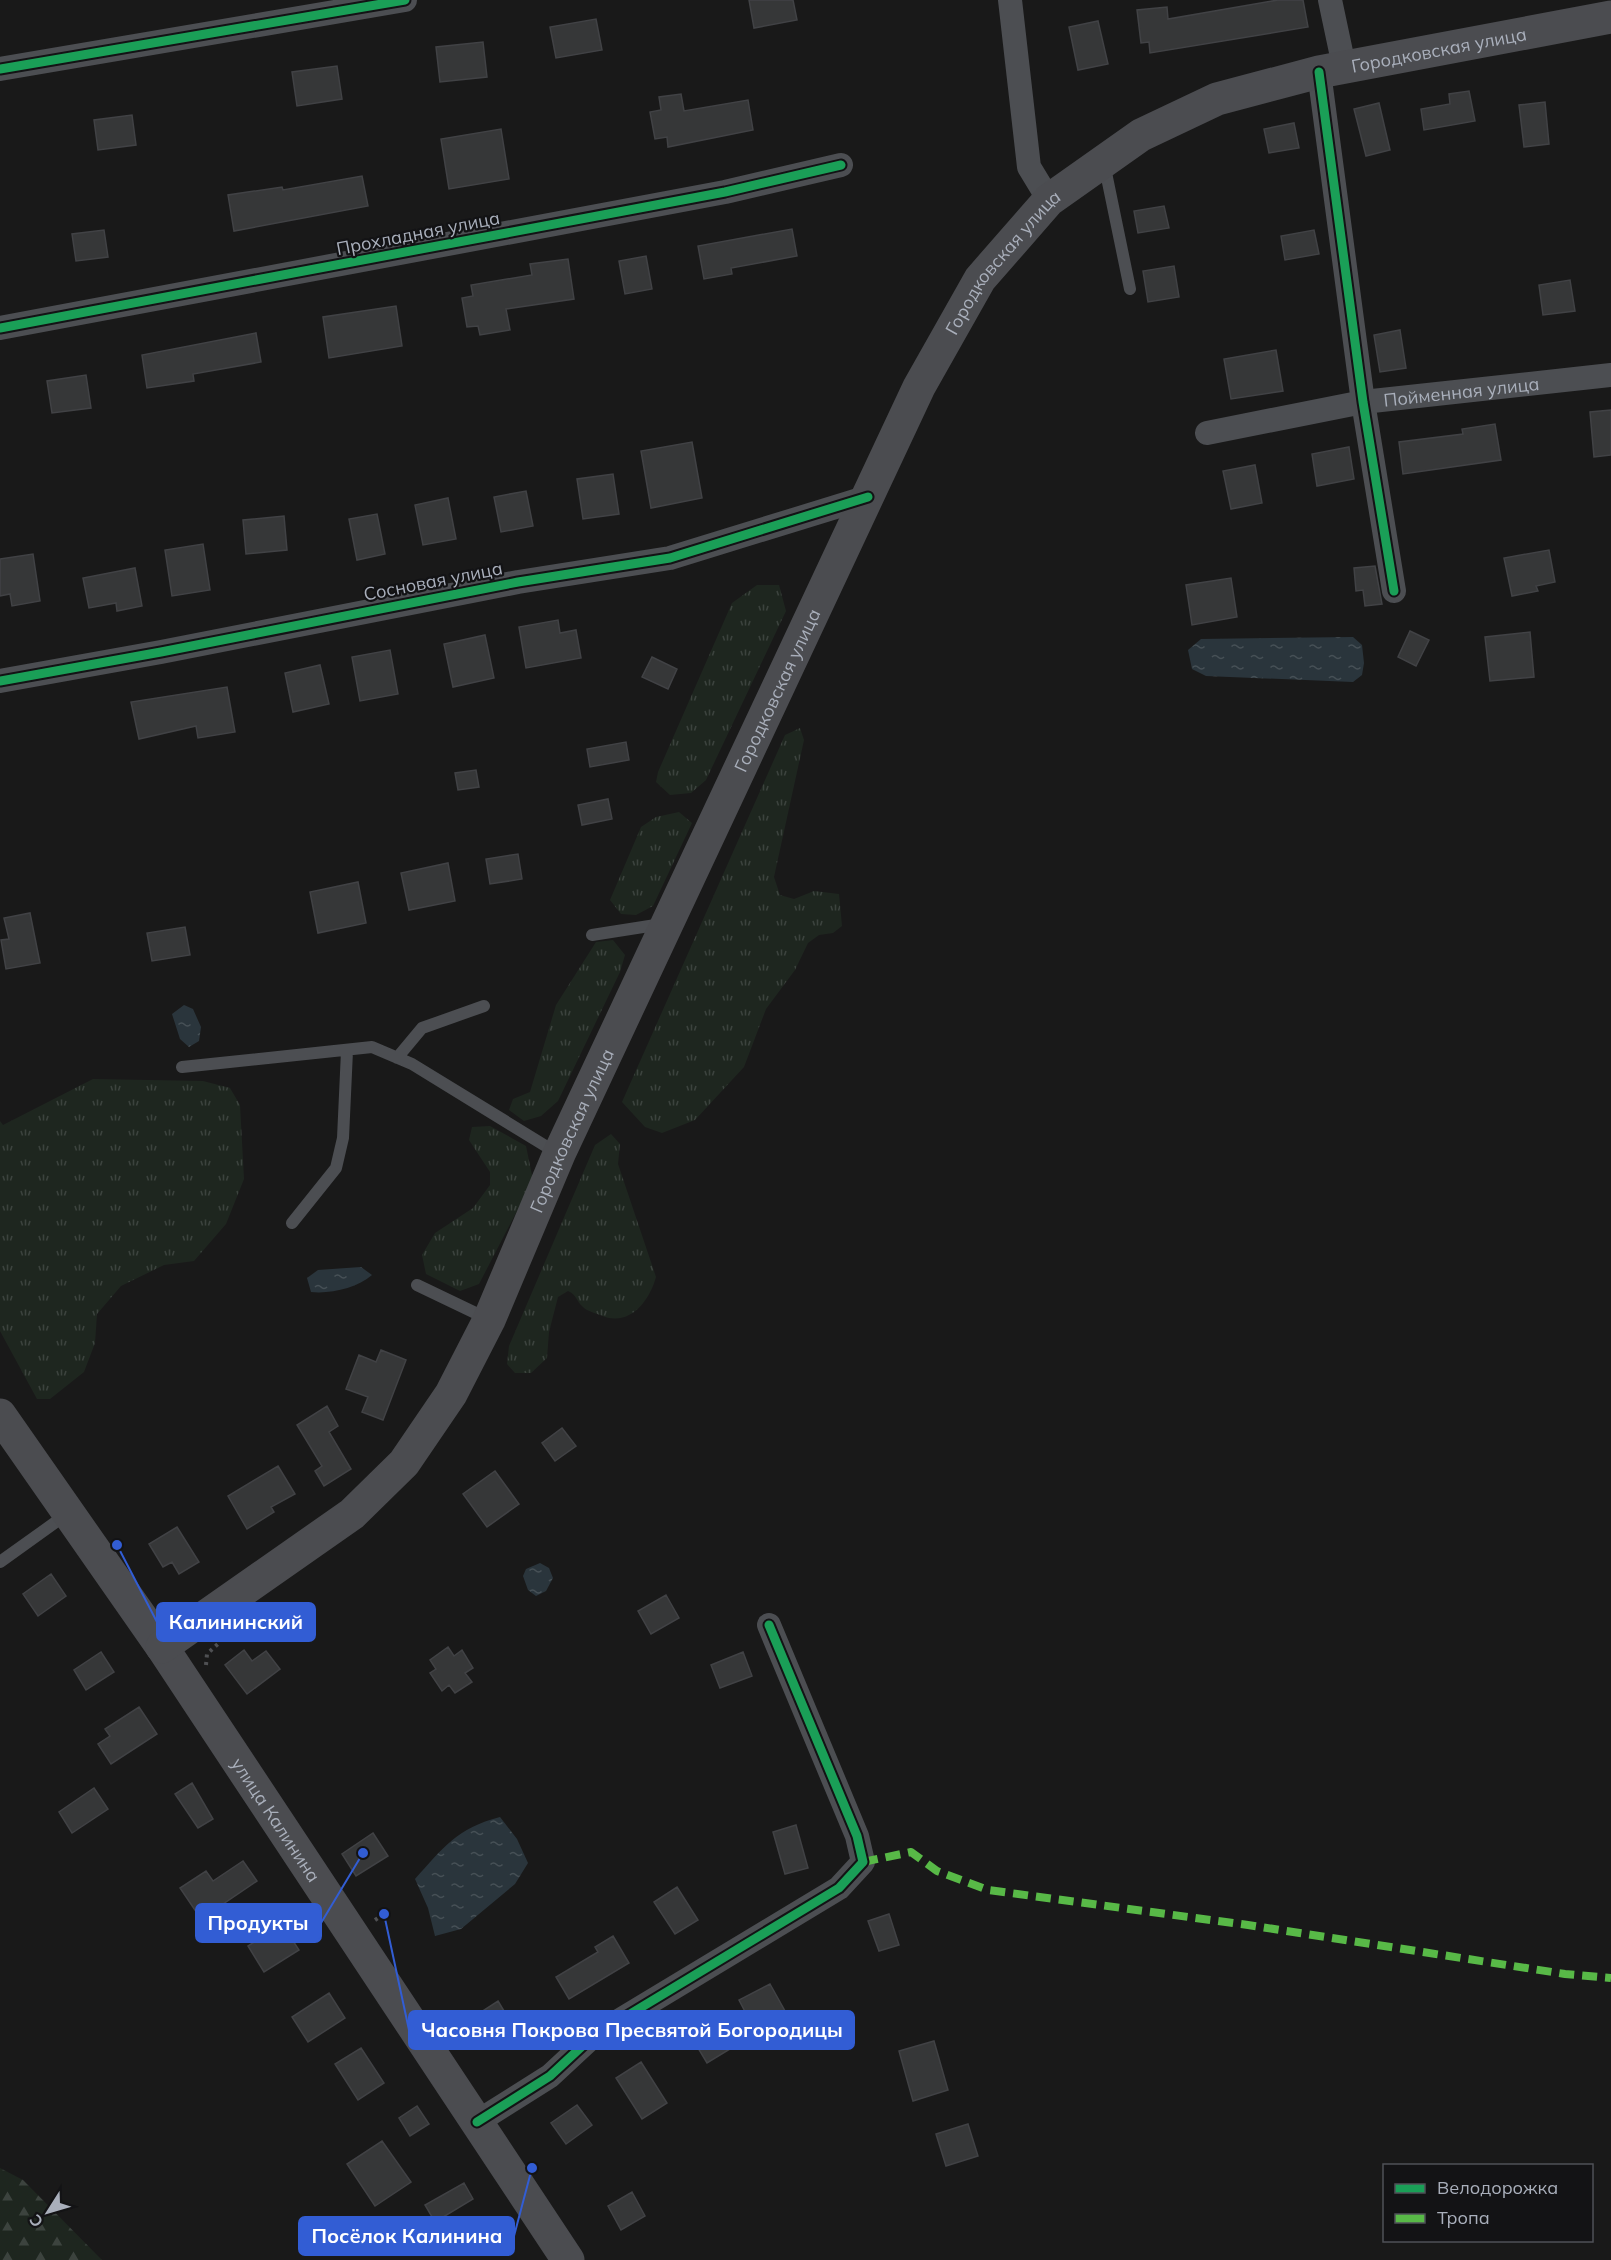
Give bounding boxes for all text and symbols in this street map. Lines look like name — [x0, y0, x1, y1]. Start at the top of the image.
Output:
street label: Городковская улица — [1349, 22, 1528, 77]
street label: Городковская улица — [940, 184, 1065, 338]
street label: Прохладная улица — [334, 206, 502, 260]
street label: Пойменная улица — [1382, 371, 1540, 411]
street label: Сосновая улица — [362, 556, 504, 606]
street label: Городковская улица — [729, 605, 825, 775]
street label: Городковская улица — [524, 1045, 618, 1216]
callout: Калининский — [157, 1603, 315, 1641]
text: Калининский — [169, 1609, 303, 1634]
street label: улица Калинина — [227, 1753, 326, 1886]
callout: Продукты — [196, 1904, 321, 1942]
text: Продукты — [208, 1910, 308, 1935]
callout: Часовня Покрова Пресвятой Богородицы — [409, 2011, 854, 2049]
text: Часовня Покрова Пресвятой Богородицы — [421, 2017, 843, 2042]
legend — [1383, 2164, 1593, 2242]
text: Велодорожка — [1437, 2176, 1558, 2199]
north arrow — [18, 2182, 78, 2242]
text: Тропа — [1437, 2206, 1490, 2229]
text: С — [25, 2211, 47, 2231]
callout: Посёлок Калинина — [299, 2217, 514, 2255]
text: Посёлок Калинина — [312, 2223, 503, 2248]

